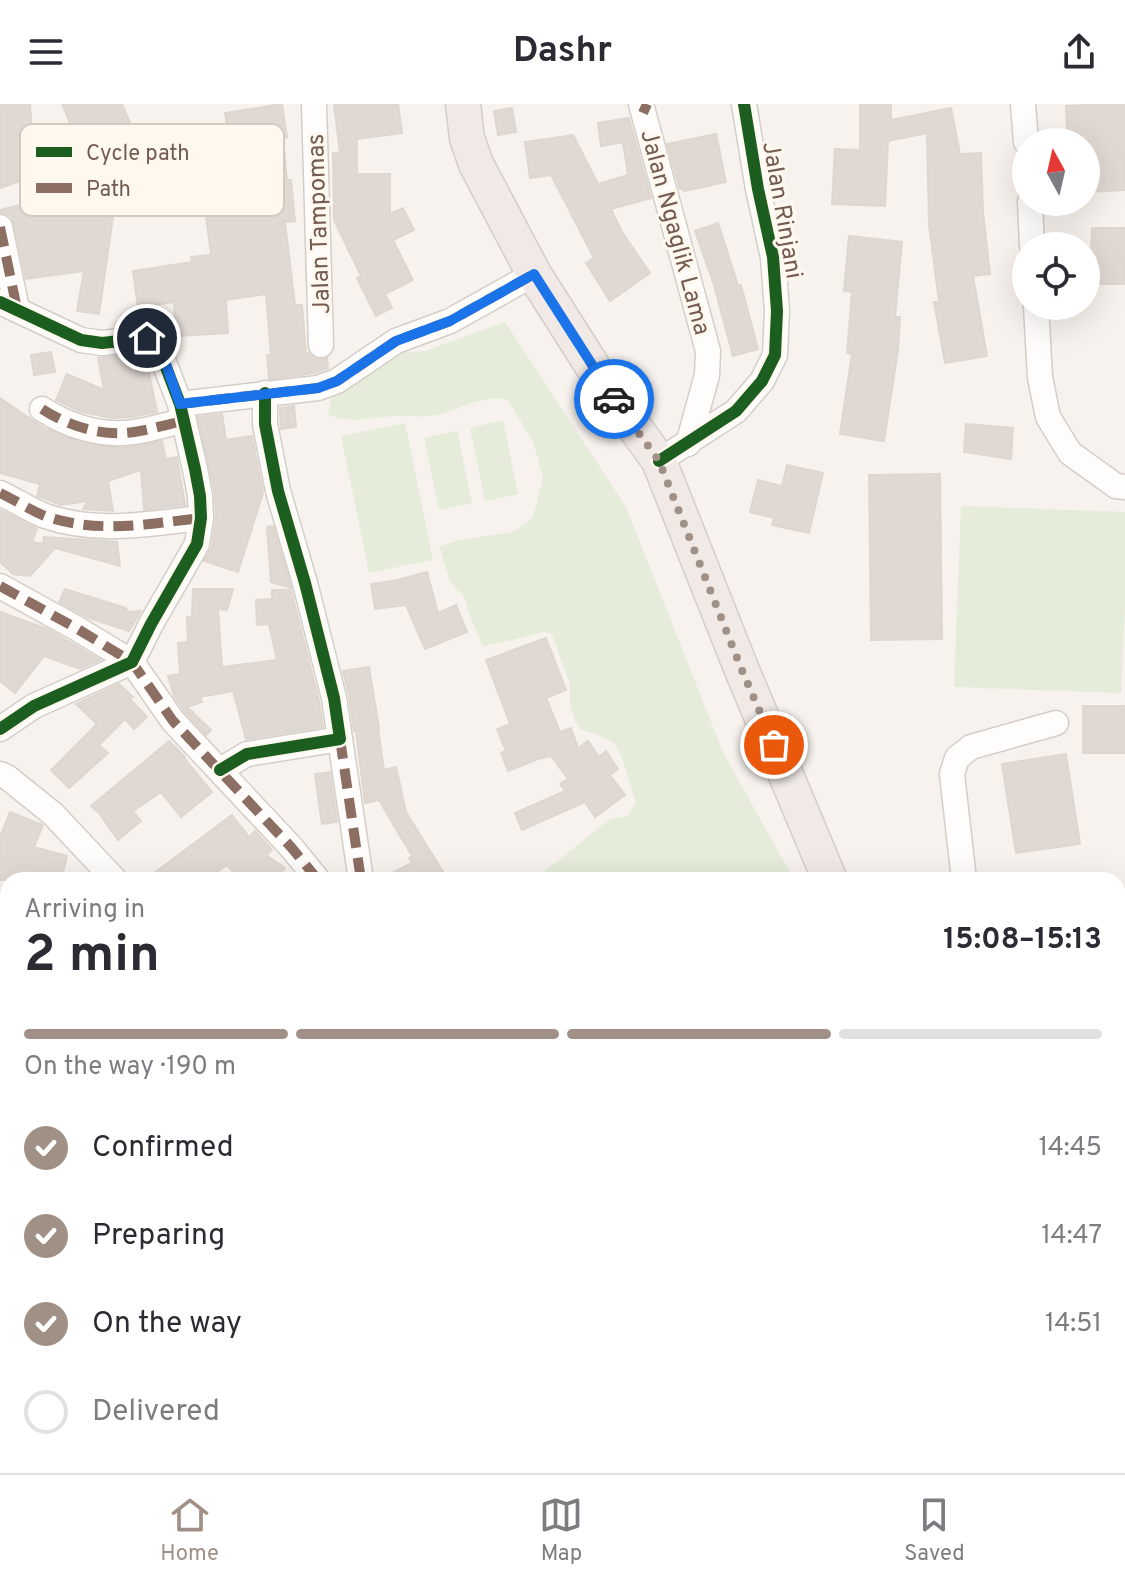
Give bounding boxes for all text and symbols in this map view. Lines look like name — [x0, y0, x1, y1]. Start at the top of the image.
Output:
text: Dashr — [513, 29, 612, 75]
icon: menu — [24, 30, 68, 74]
icon: share — [1057, 30, 1101, 74]
legend — [20, 124, 284, 216]
street label: Jalan Ngaglik Lama — [632, 126, 716, 339]
north arrow — [1012, 128, 1100, 216]
map controls — [1012, 128, 1100, 320]
street label: Jalan Tampomas — [302, 133, 338, 315]
street label: Jalan Rinjani — [754, 139, 808, 281]
text: Cycle path — [86, 141, 190, 168]
text: Path — [86, 177, 131, 204]
button: locate — [1012, 232, 1100, 320]
pin — [113, 304, 181, 372]
icon: home — [125, 316, 169, 360]
courier — [574, 359, 654, 439]
icon: car — [592, 377, 636, 421]
pin — [740, 711, 808, 779]
icon: bag — [752, 723, 796, 767]
text: Arriving in — [24, 894, 145, 927]
text: 15:08–15:13 — [943, 922, 1102, 959]
text: 2 min — [24, 924, 160, 990]
text: On the way · 190 m — [24, 1051, 236, 1084]
icon: check — [24, 1126, 68, 1170]
text: Confirmed — [92, 1130, 234, 1167]
text: 14:45 — [1039, 1132, 1102, 1165]
icon: check — [24, 1214, 68, 1258]
text: Preparing — [92, 1218, 225, 1255]
text: 14:47 — [1041, 1220, 1102, 1253]
icon: check — [24, 1302, 68, 1346]
text: On the way — [92, 1306, 242, 1343]
text: 14:51 — [1045, 1308, 1102, 1341]
text: Delivered — [92, 1394, 220, 1431]
tab: Home — [160, 1493, 219, 1568]
tab: Map — [539, 1493, 583, 1568]
tab: Saved — [904, 1493, 965, 1568]

